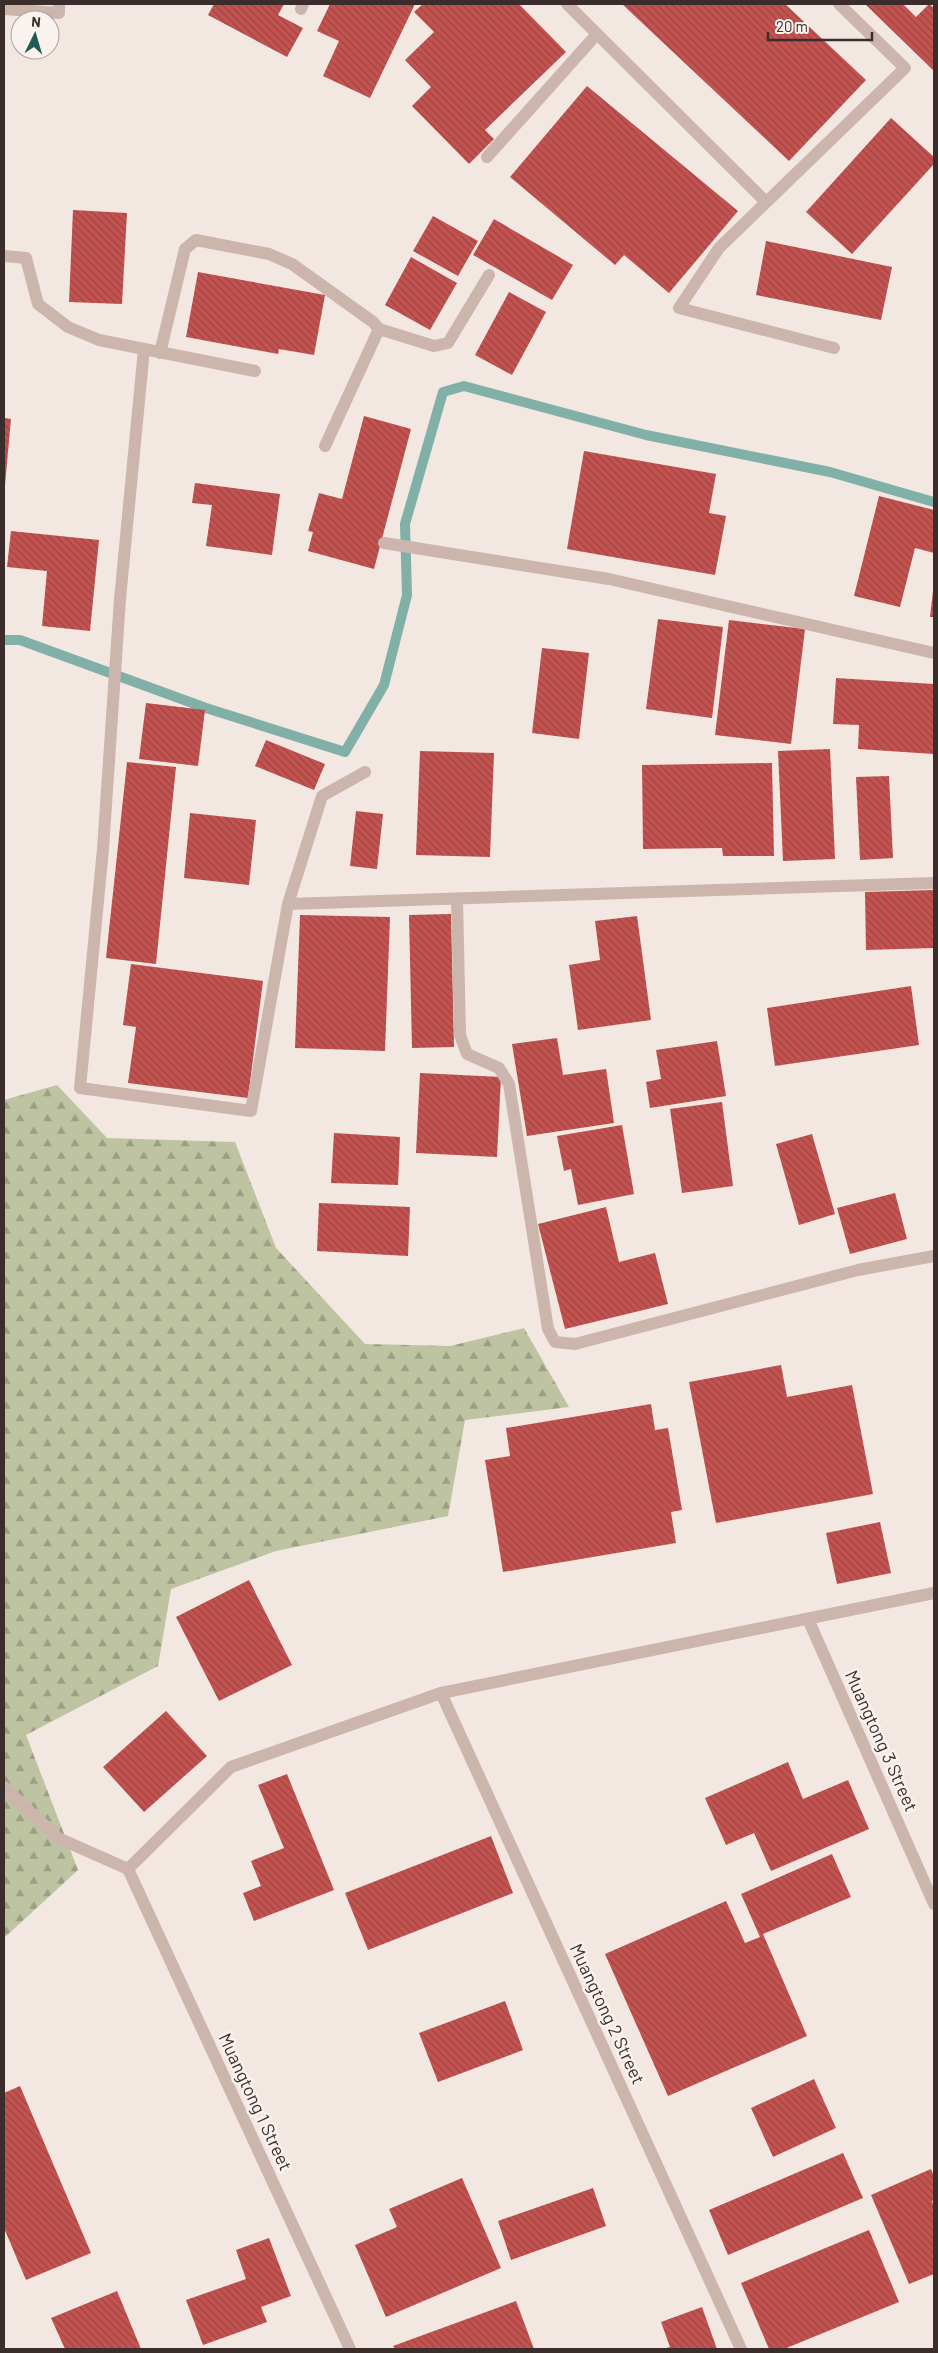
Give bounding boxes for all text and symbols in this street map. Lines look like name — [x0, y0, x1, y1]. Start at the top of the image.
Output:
north arrow — [10, 10, 60, 60]
scale bar — [768, 10, 872, 42]
text: N — [31, 13, 42, 30]
text: 20 m — [776, 17, 808, 35]
street label: Muangtong 3 Street — [841, 1667, 923, 1815]
street label: Muangtong 2 Street — [566, 1940, 650, 2087]
street label: Muangtong 1 Street — [214, 2029, 297, 2174]

